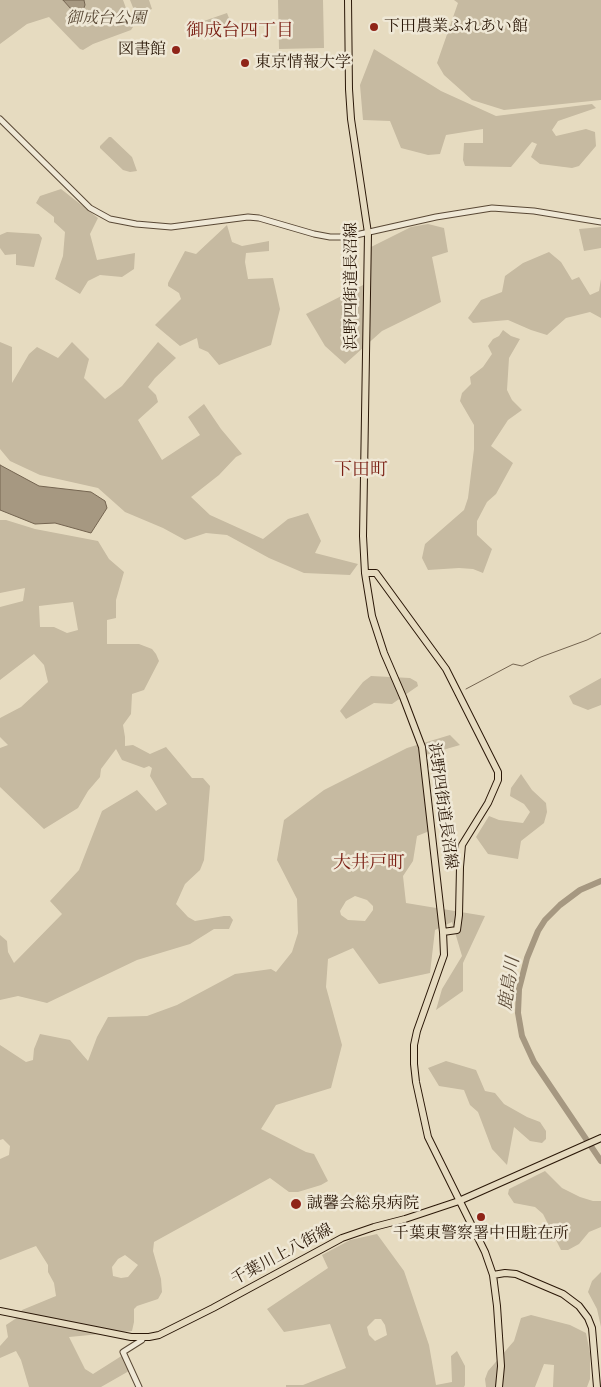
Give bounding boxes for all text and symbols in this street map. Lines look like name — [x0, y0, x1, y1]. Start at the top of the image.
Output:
park label: 御成台公園 — [66, 9, 146, 29]
place label: 下田農業ふれあい館 — [384, 17, 528, 37]
district label: 御成台四丁目 — [186, 20, 294, 42]
marker: 下田農業ふれあい館 — [368, 21, 380, 33]
place label: 図書館 — [118, 40, 166, 60]
marker: 図書館 — [170, 44, 182, 56]
place label: 東京情報大学 — [255, 53, 351, 73]
marker: 東京情報大学 — [239, 57, 251, 69]
street label: 浜野四街道長沼線 — [342, 222, 362, 350]
district label: 下田町 — [334, 459, 388, 481]
street label: 浜野四街道長沼線 — [424, 741, 460, 871]
district label: 大井戸町 — [333, 852, 405, 874]
water label: 鹿島川 — [495, 956, 525, 1012]
place label: 誠馨会総泉病院 — [307, 1194, 419, 1214]
marker: 誠馨会総泉病院 — [289, 1197, 303, 1211]
marker: 千葉東警察署中田駐在所 — [475, 1211, 487, 1223]
street label: 千葉川上八街線 — [228, 1220, 336, 1290]
place label: 千葉東警察署中田駐在所 — [393, 1224, 569, 1244]

